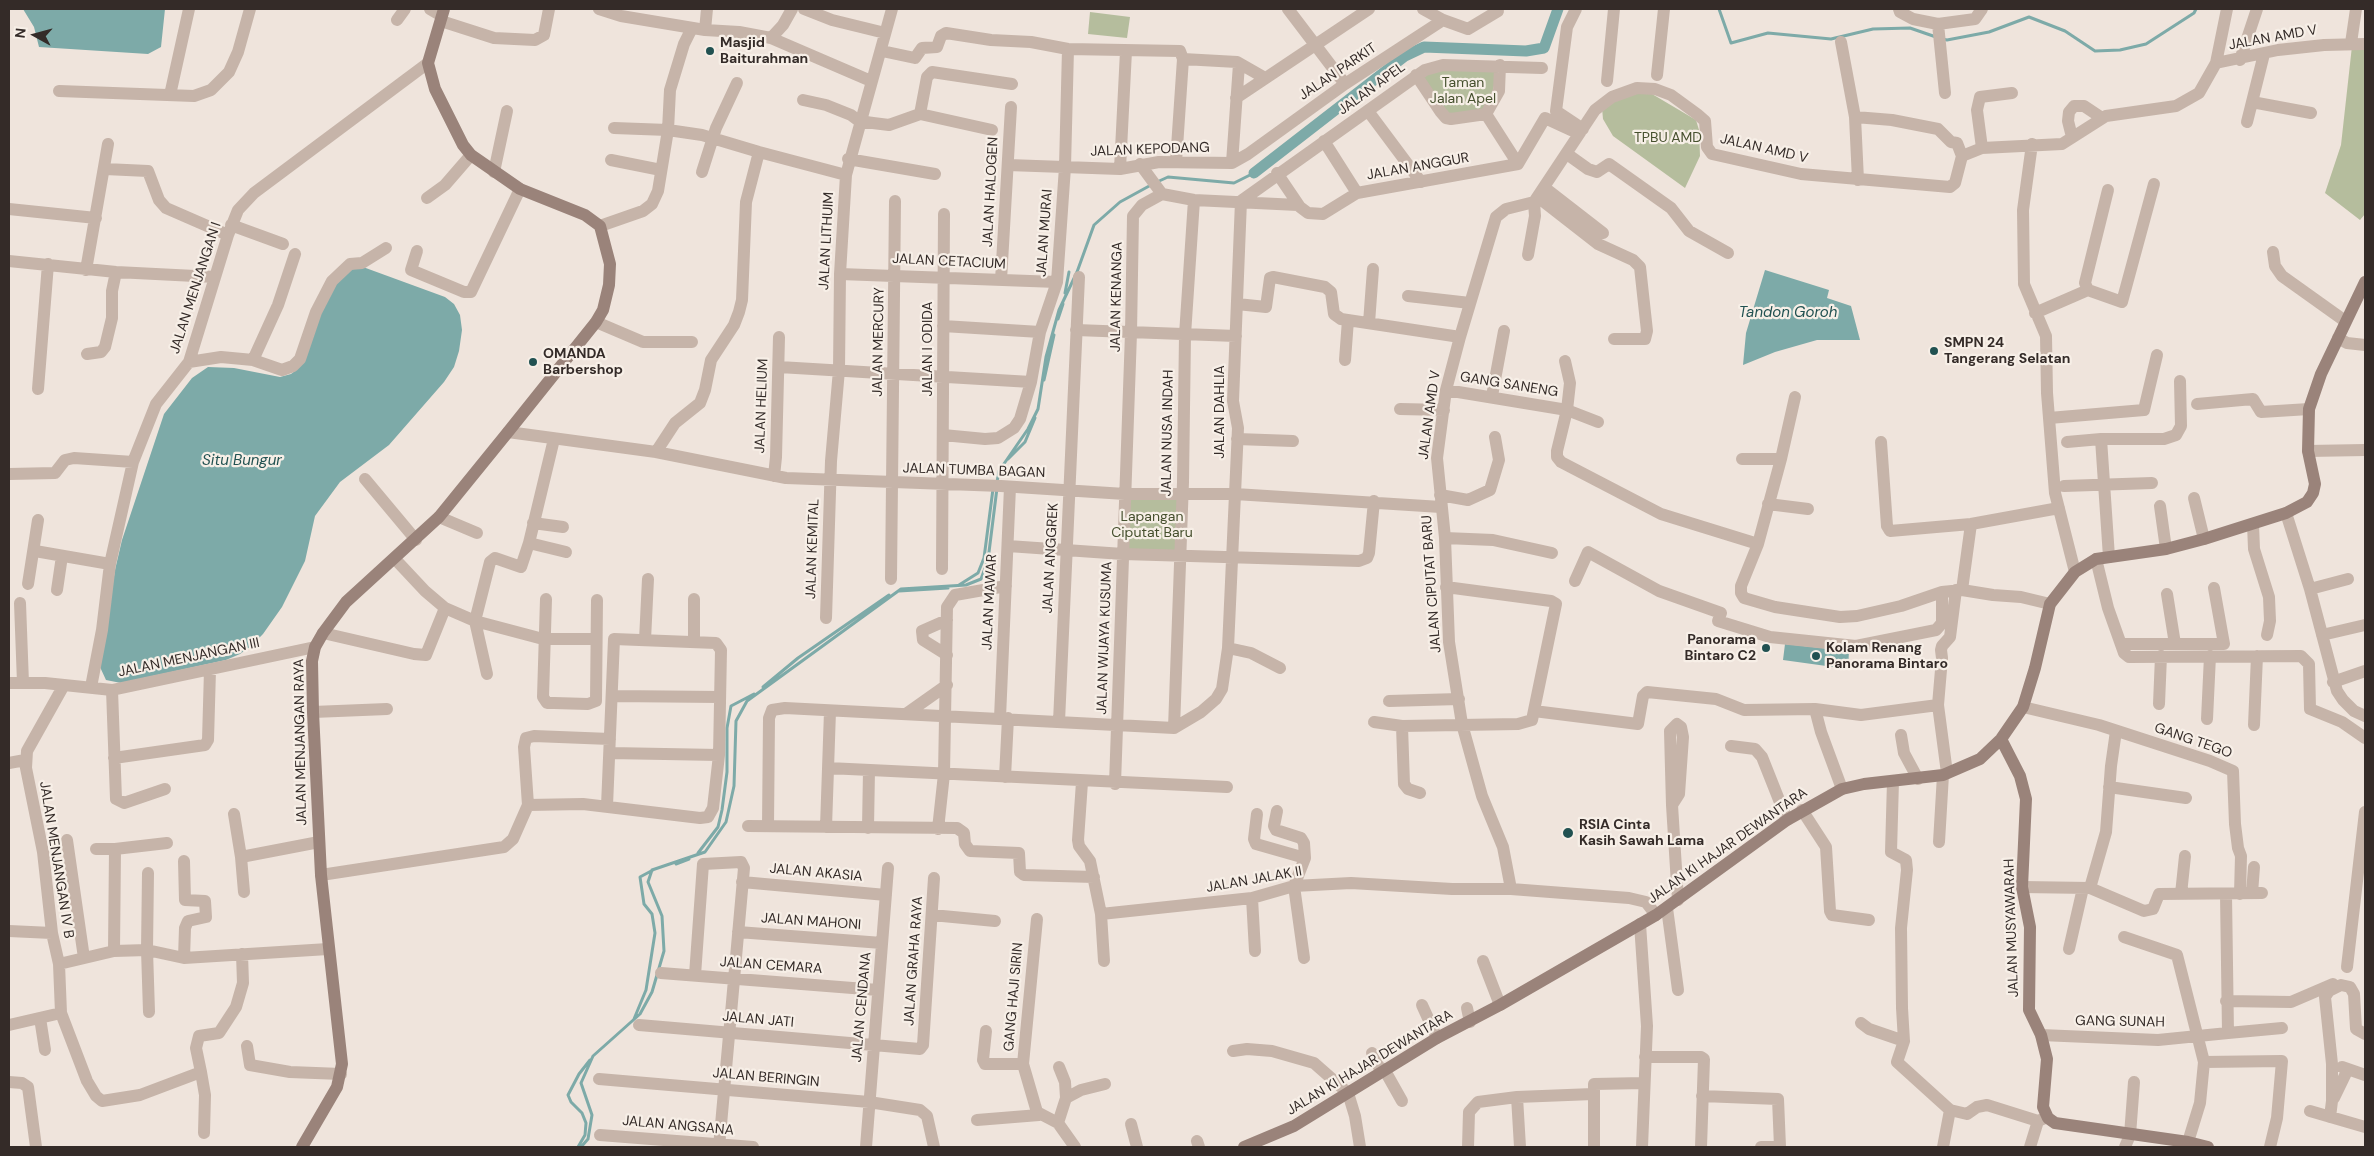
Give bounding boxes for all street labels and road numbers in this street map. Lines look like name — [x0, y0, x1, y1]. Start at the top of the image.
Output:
street label: JALAN AMD V — [2227, 22, 2319, 54]
street label: JALAN PARKIT — [1296, 40, 1380, 104]
street label: JALAN APEL — [1335, 59, 1409, 119]
street label: JALAN AMD V — [1718, 131, 1810, 167]
street label: JALAN HALOGEN — [980, 136, 1002, 248]
street label: JALAN KEPODANG — [1090, 140, 1210, 160]
street label: JALAN ANGGUR — [1366, 150, 1470, 184]
street label: JALAN MURAI — [1034, 189, 1056, 277]
street label: JALAN LITHUIM — [816, 192, 838, 290]
street label: JALAN MENJANGAN I — [167, 220, 225, 356]
street label: JALAN KENANGA — [1108, 242, 1126, 352]
street label: JALAN CETACIUM — [892, 251, 1006, 273]
street label: JALAN MERCURY — [870, 287, 888, 397]
street label: JALAN I ODIDA — [920, 302, 936, 396]
street label: JALAN HELIUM — [752, 358, 772, 454]
street label: JALAN DAHLIA — [1212, 365, 1228, 459]
street label: JALAN AMD V — [1415, 369, 1445, 461]
street label: GANG SANENG — [1459, 369, 1559, 401]
street label: JALAN NUSA INDAH — [1158, 370, 1178, 496]
street label: JALAN TUMBA BAGAN — [902, 460, 1046, 482]
street label: JALAN KEMITAL — [803, 498, 823, 600]
street label: JALAN ANGGREK — [1040, 502, 1062, 614]
street label: JALAN CIPUTAT BARU — [1419, 515, 1445, 653]
street label: JALAN MAWAR — [979, 554, 1001, 650]
street label: JALAN WIJAYA KUSUMA — [1094, 561, 1116, 715]
street label: JALAN MENJANGAN III — [117, 635, 261, 681]
street label: JALAN MENJANGAN RAYA — [291, 658, 311, 826]
street label: GANG TEGO — [2152, 720, 2234, 762]
street label: JALAN MENJANGAN IV B — [35, 780, 77, 940]
street label: JALAN KI HAJAR DEWANTARA — [1645, 784, 1811, 908]
street label: JALAN MUSYAWARAH — [2001, 858, 2023, 998]
street label: JALAN AKASIA — [769, 861, 863, 885]
street label: JALAN JALAK II — [1205, 863, 1303, 897]
street label: JALAN GRAHA RAYA — [901, 896, 927, 1026]
street label: JALAN MAHONI — [760, 910, 862, 934]
street label: GANG HAJI SIRIN — [1001, 942, 1027, 1052]
street label: JALAN CENDANA — [849, 951, 875, 1063]
street label: JALAN CEMARA — [719, 954, 823, 978]
street label: JALAN KI HAJAR DEWANTARA — [1284, 1007, 1456, 1119]
street label: JALAN JATI — [721, 1008, 795, 1032]
street label: GANG SUNAH — [2075, 1013, 2165, 1031]
street label: JALAN BERINGIN — [712, 1065, 820, 1091]
street label: JALAN ANGSANA — [622, 1113, 734, 1139]

